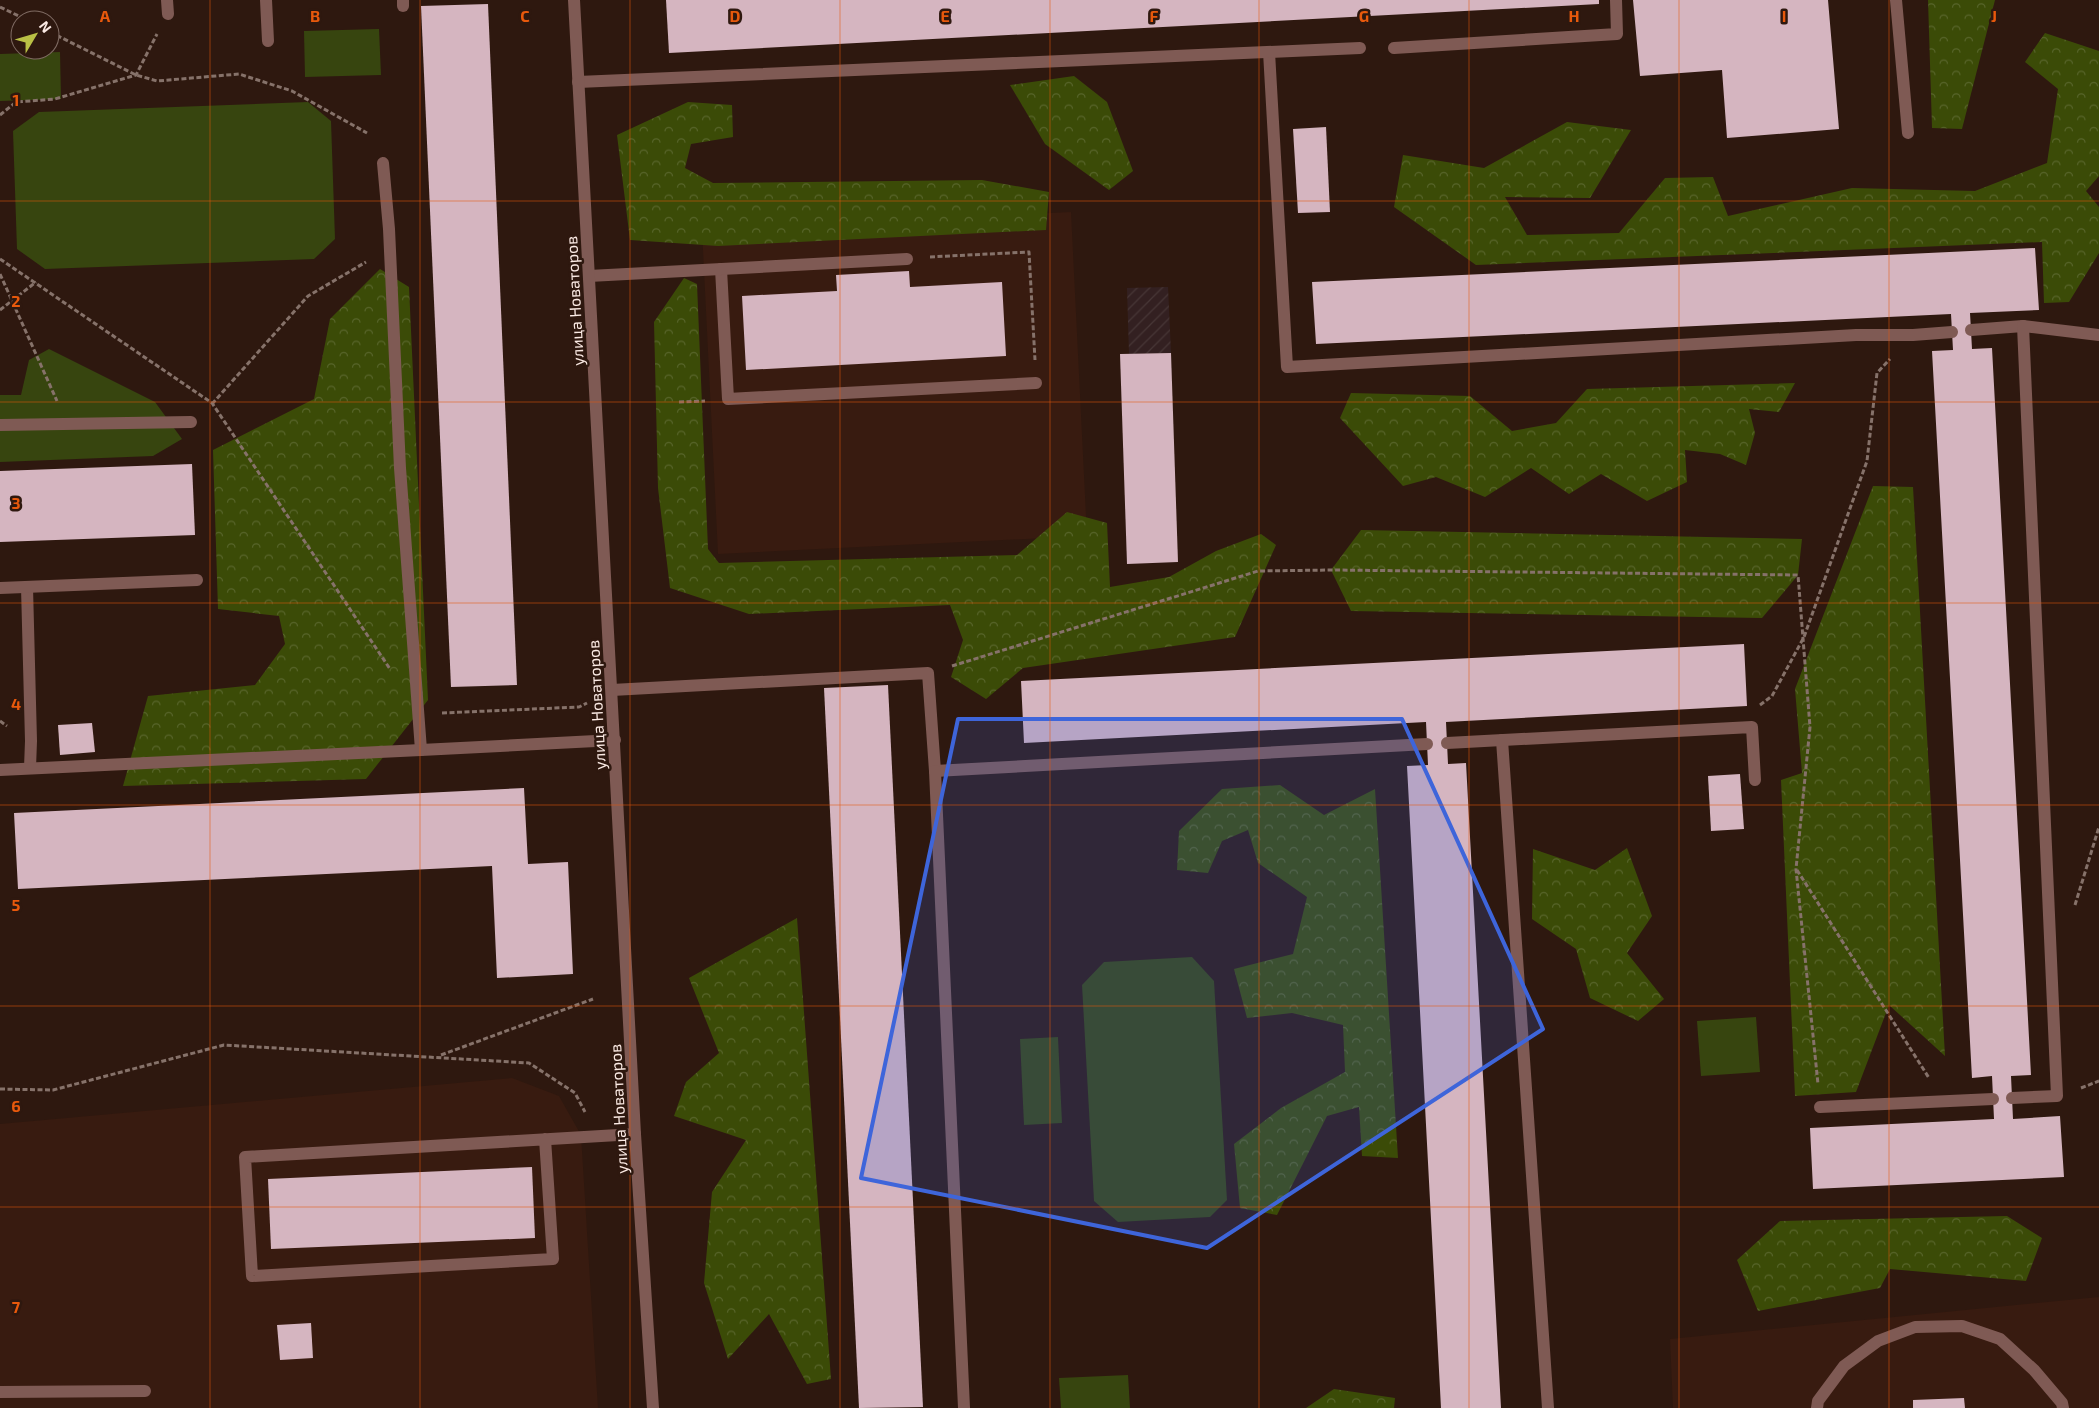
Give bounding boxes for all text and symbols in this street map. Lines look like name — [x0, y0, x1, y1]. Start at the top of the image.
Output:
text: A — [100, 6, 111, 25]
text: B — [310, 6, 320, 25]
text: C — [520, 6, 530, 25]
text: D — [730, 6, 741, 25]
text: E — [940, 6, 950, 25]
text: F — [1150, 6, 1159, 25]
text: G — [1359, 6, 1369, 25]
text: H — [1568, 6, 1580, 25]
text: I — [1782, 6, 1786, 25]
text: J — [1991, 6, 1997, 25]
north arrow — [10, 10, 60, 60]
text: N — [36, 17, 55, 36]
text: 1 — [13, 90, 19, 109]
street label: улица Новаторов — [561, 236, 588, 366]
text: 2 — [11, 291, 21, 310]
text: 3 — [11, 493, 21, 512]
street label: улица Новаторов — [583, 640, 610, 770]
text: 4 — [11, 694, 21, 713]
text: 5 — [12, 895, 21, 914]
street label: улица Новаторов — [605, 1044, 632, 1174]
text: 6 — [11, 1096, 21, 1115]
text: 7 — [12, 1297, 21, 1316]

